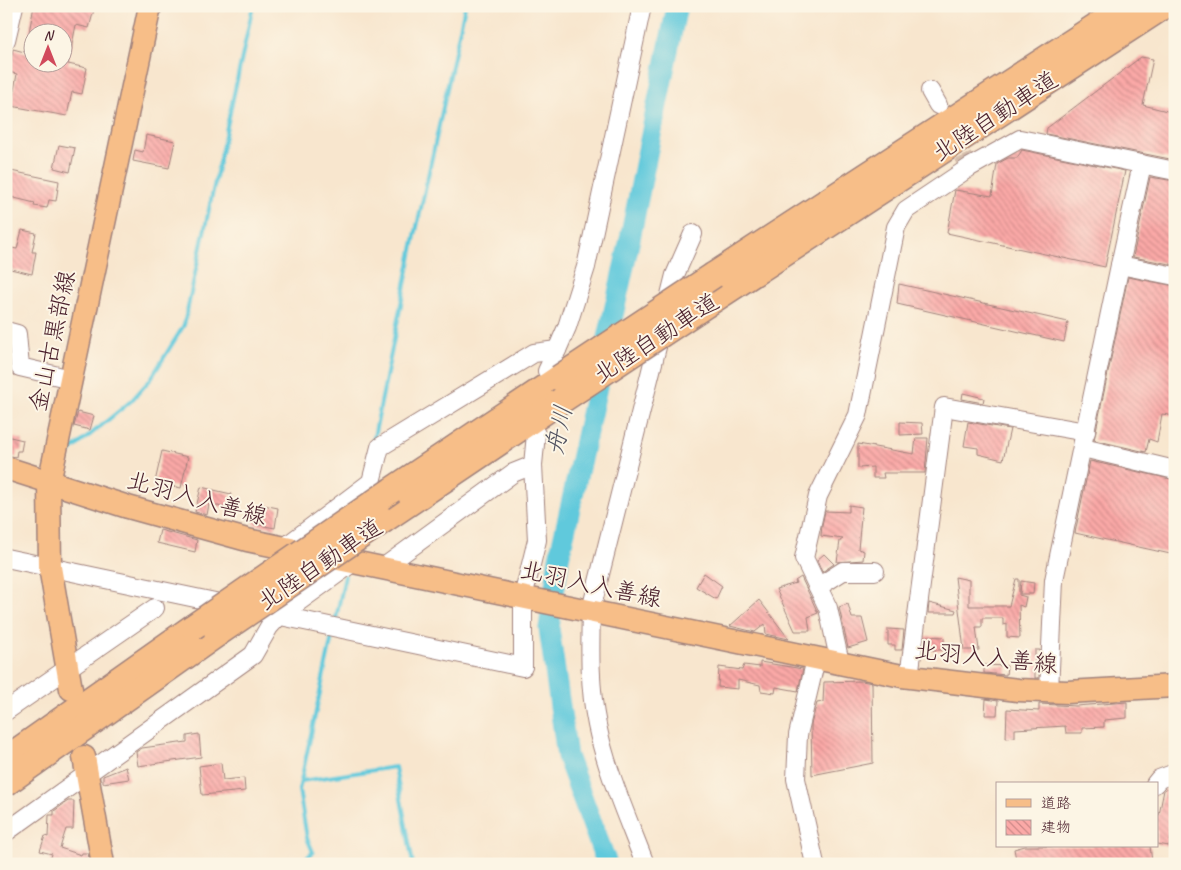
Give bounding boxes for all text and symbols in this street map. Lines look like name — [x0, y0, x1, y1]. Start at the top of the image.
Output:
north arrow — [22, 22, 72, 72]
text: N — [44, 27, 55, 44]
street label: 北陸自動車道 — [926, 64, 1064, 168]
street label: 金山古黒部線 — [22, 267, 82, 415]
street label: 北陸自動車道 — [587, 286, 725, 390]
water label: 舟川 — [538, 402, 580, 458]
street label: 北羽入入善線 — [124, 465, 270, 531]
street label: 北陸自動車道 — [252, 511, 388, 617]
street label: 北羽入入善線 — [517, 554, 665, 614]
street label: 北羽入入善線 — [913, 635, 1059, 679]
legend — [996, 782, 1158, 848]
text: 道路 — [1041, 794, 1071, 813]
text: 建物 — [1041, 818, 1071, 837]

